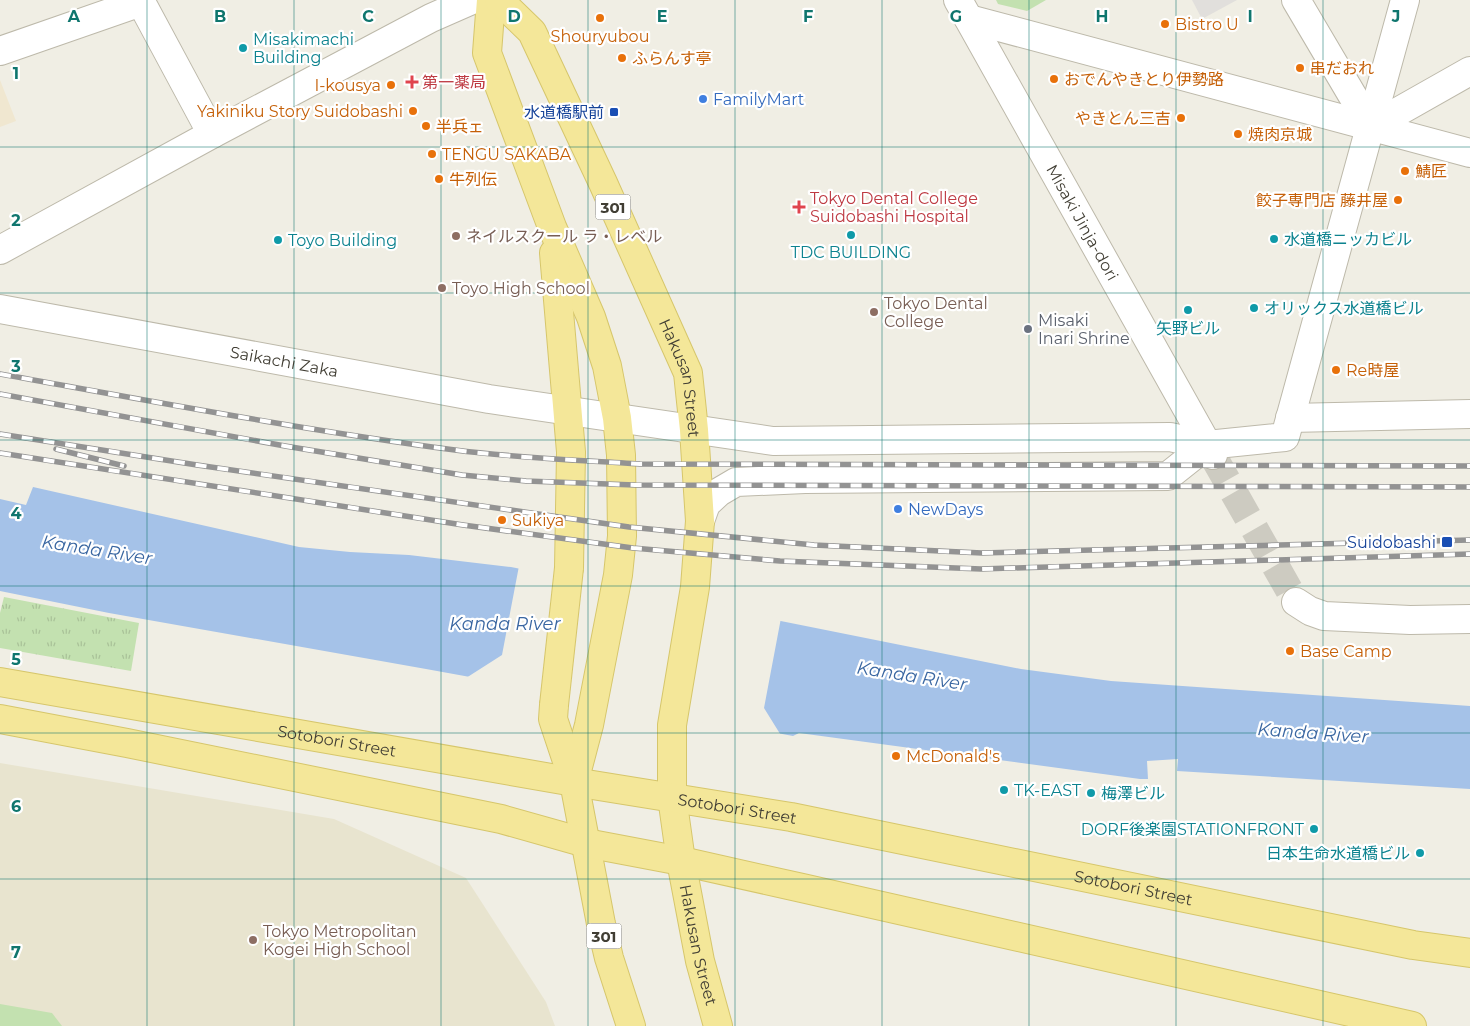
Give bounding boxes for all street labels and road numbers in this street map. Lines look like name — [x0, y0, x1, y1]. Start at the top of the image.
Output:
street label: Misaki Jinja-dori — [1043, 161, 1123, 284]
road number: 301 — [596, 194, 630, 220]
street label: Hakusan Street — [655, 316, 704, 438]
street label: Saikachi Zaka — [229, 342, 340, 381]
street label: Sotobori Street — [276, 721, 398, 760]
street label: Sotobori Street — [676, 789, 799, 828]
street label: Sotobori Street — [1073, 866, 1195, 909]
street label: Hakusan Street — [676, 883, 721, 1008]
road number: 301 — [586, 924, 622, 948]

